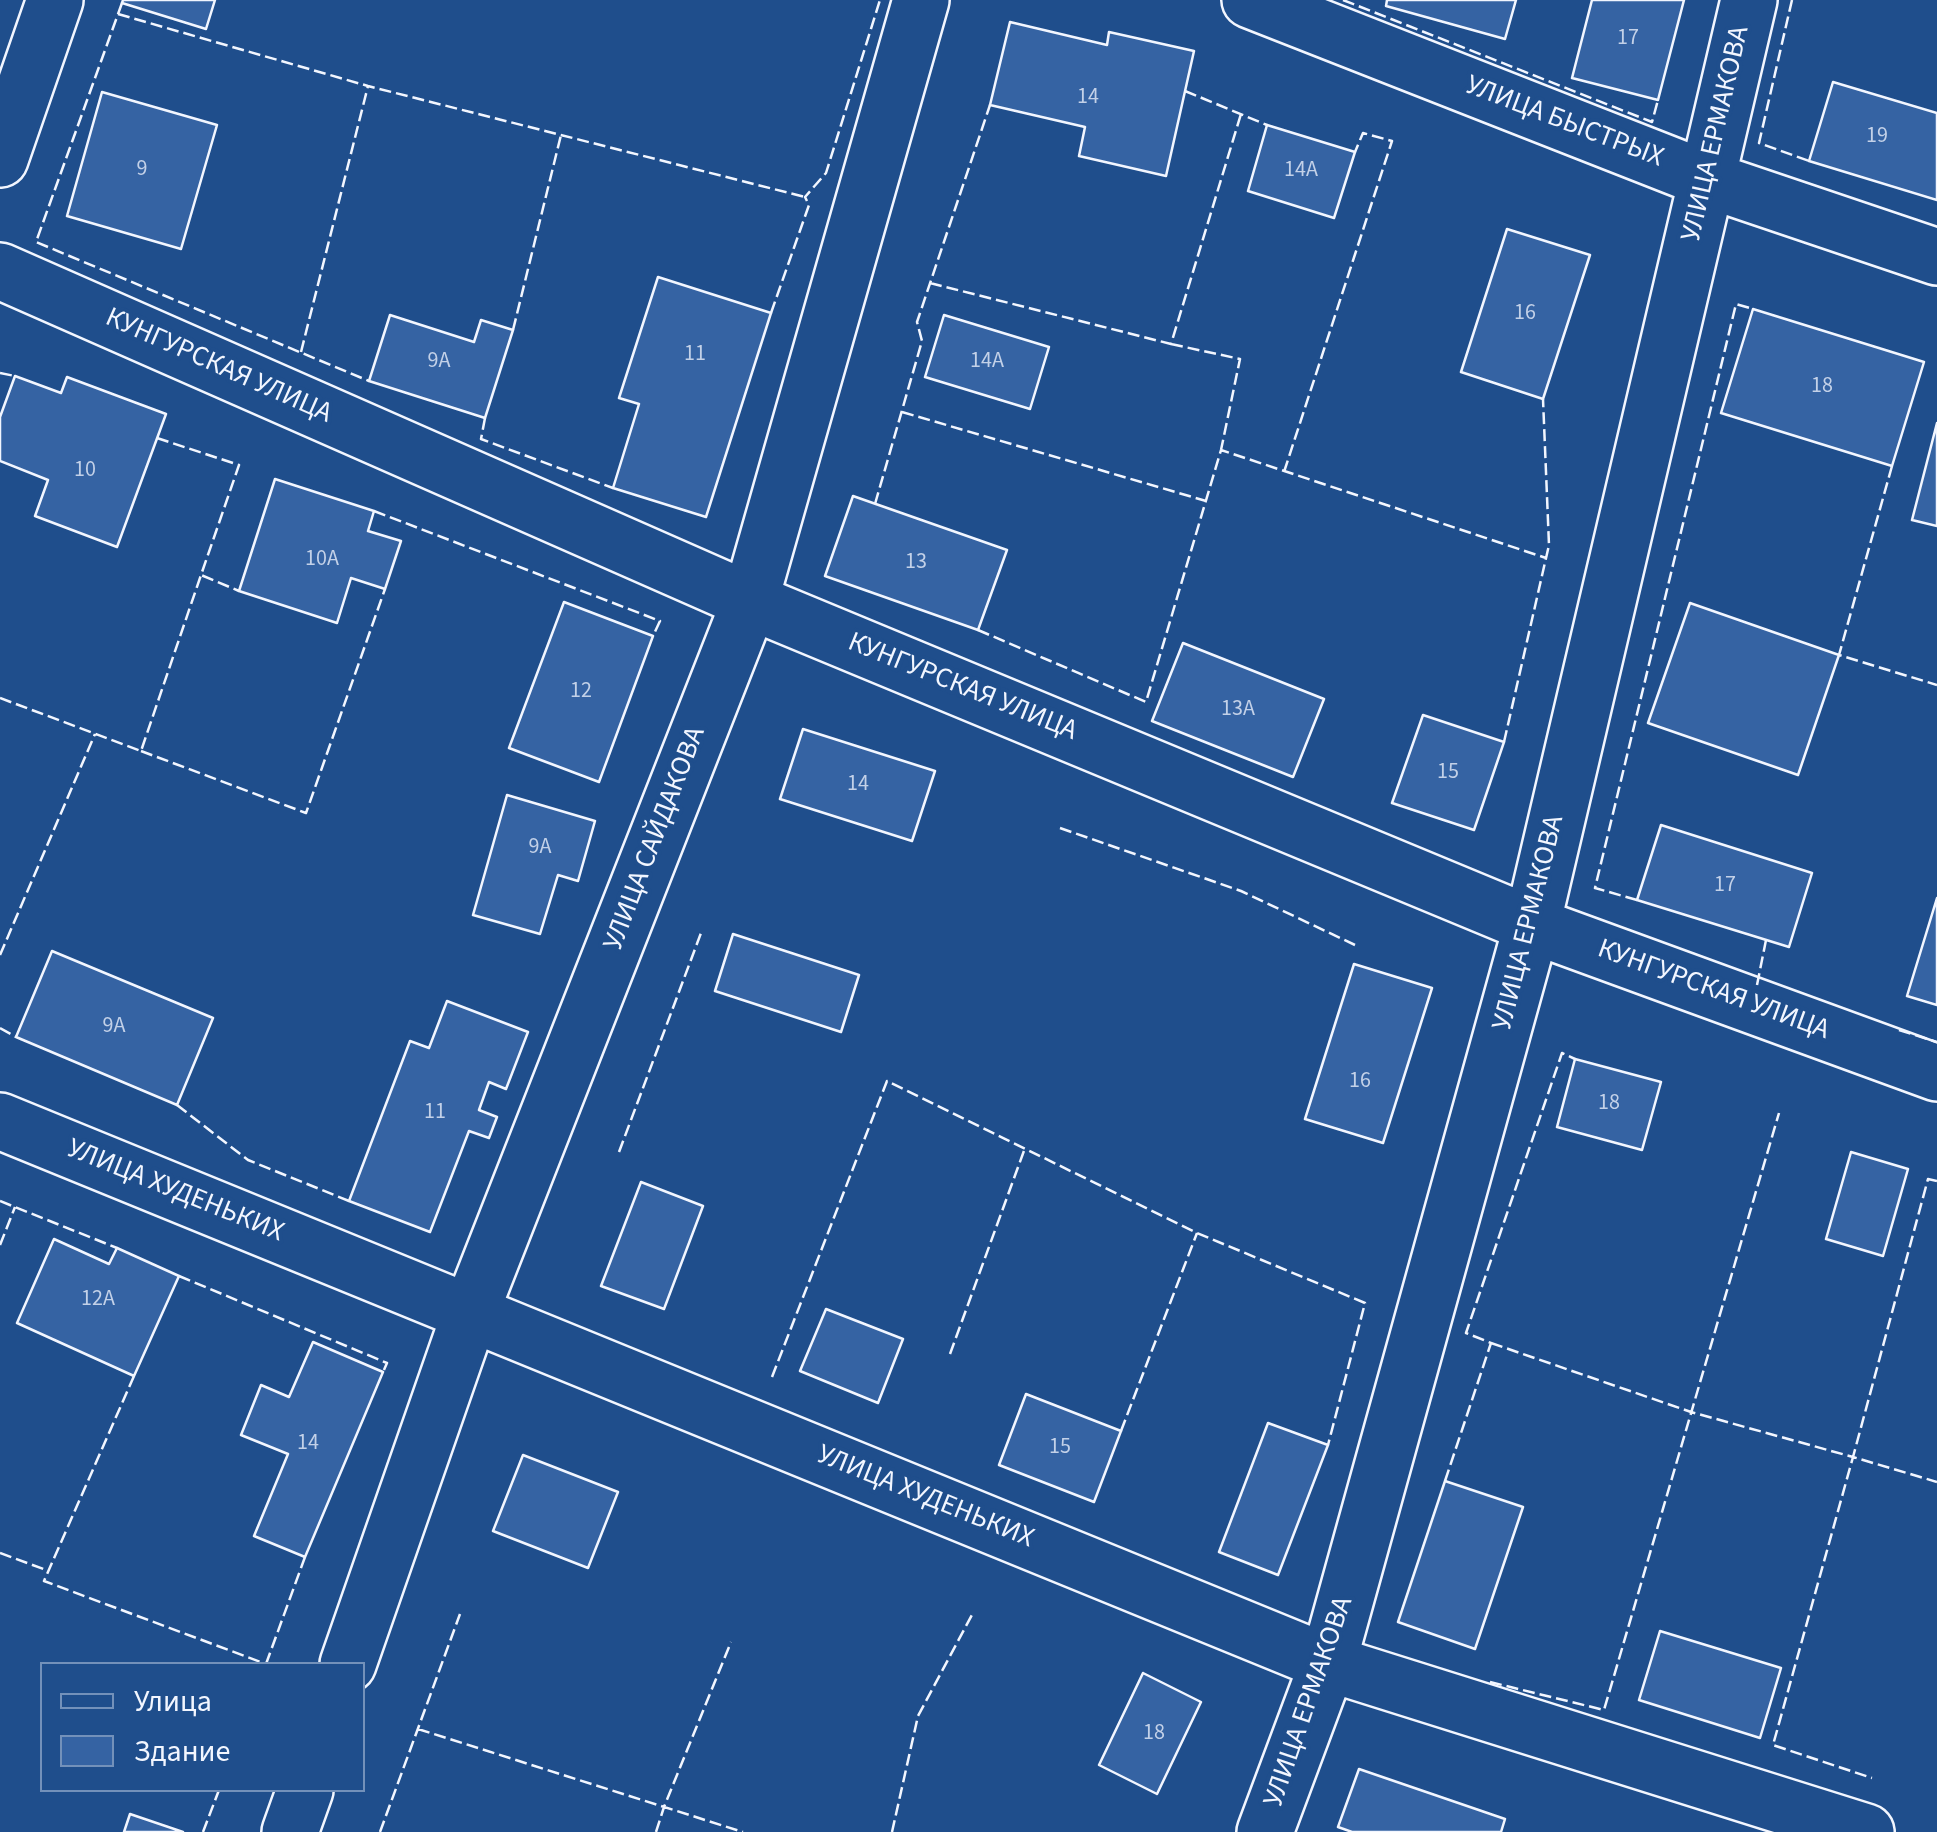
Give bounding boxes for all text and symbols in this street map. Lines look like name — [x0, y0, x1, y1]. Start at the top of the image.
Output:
street label: УЛИЦА ЕРМАКОВА — [1676, 23, 1758, 245]
house number: 17 — [1617, 26, 1639, 52]
street label: УЛИЦА БЫСТРЫХ — [1460, 70, 1668, 176]
house number: 14 — [1077, 85, 1099, 111]
house number: 19 — [1866, 124, 1888, 150]
house number: 9 — [137, 157, 147, 183]
house number: 14А — [1284, 158, 1318, 184]
house number: 16 — [1514, 301, 1536, 327]
street label: КУНГУРСКАЯ УЛИЦА — [100, 302, 336, 432]
house number: 11 — [684, 342, 706, 368]
house number: 9А — [428, 349, 450, 375]
house number: 14А — [970, 349, 1004, 375]
house number: 18 — [1811, 374, 1833, 400]
house number: 10 — [74, 458, 96, 484]
house number: 10А — [305, 547, 339, 573]
house number: 13 — [905, 550, 927, 576]
street label: КУНГУРСКАЯ УЛИЦА — [842, 627, 1082, 749]
house number: 12 — [570, 679, 592, 705]
house number: 13А — [1221, 697, 1255, 723]
street label: УЛИЦА САЙДАКОВА — [598, 723, 714, 955]
house number: 15 — [1437, 760, 1459, 786]
house number: 14 — [847, 772, 869, 798]
street label: УЛИЦА ЕРМАКОВА — [1487, 812, 1573, 1034]
house number: 9А — [529, 835, 551, 861]
house number: 17 — [1714, 873, 1736, 899]
street label: КУНГУРСКАЯ УЛИЦА — [1592, 933, 1834, 1049]
house number: 9А — [103, 1014, 125, 1040]
house number: 16 — [1349, 1069, 1371, 1095]
house number: 18 — [1598, 1091, 1620, 1117]
house number: 11 — [424, 1100, 446, 1126]
street label: УЛИЦА ХУДЕНЬКИХ — [62, 1133, 288, 1251]
house number: 12А — [81, 1287, 115, 1313]
house number: 14 — [297, 1431, 319, 1457]
house number: 15 — [1049, 1435, 1071, 1461]
street label: УЛИЦА ХУДЕНЬКИХ — [812, 1439, 1038, 1557]
street label: УЛИЦА ЕРМАКОВА — [1258, 1593, 1362, 1811]
legend — [40, 1662, 365, 1792]
text: Улица — [134, 1680, 212, 1723]
house number: 18 — [1143, 1721, 1165, 1747]
text: Здание — [134, 1730, 230, 1773]

